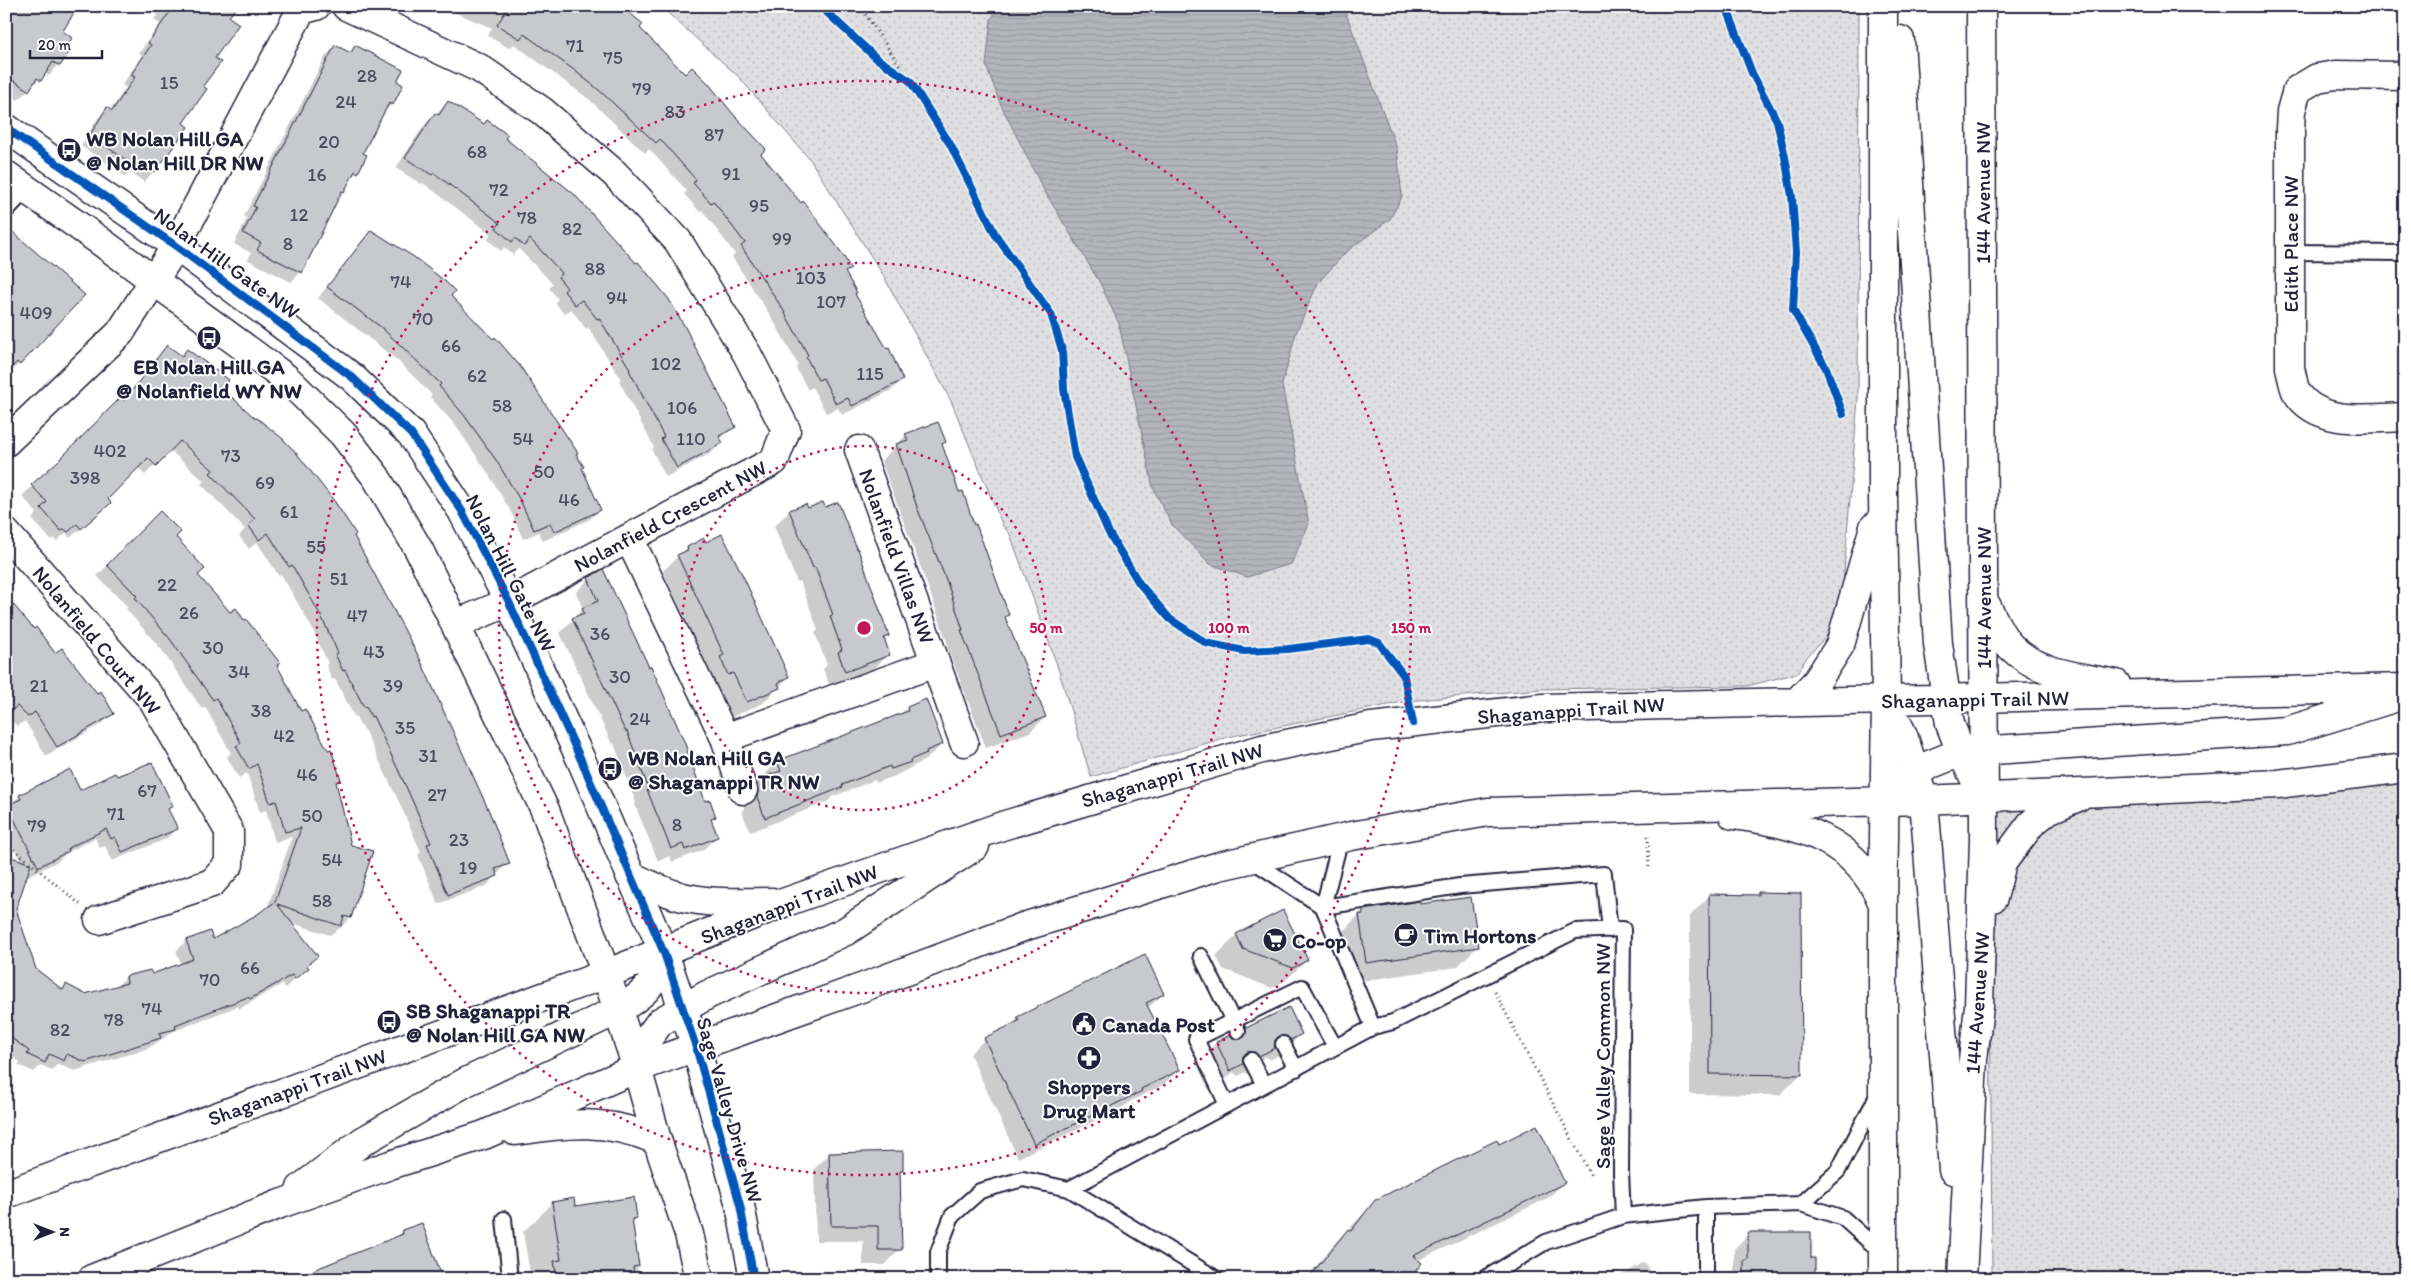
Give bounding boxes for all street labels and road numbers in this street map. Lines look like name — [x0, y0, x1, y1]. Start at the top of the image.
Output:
street label: 144 Avenue NW — [1970, 122, 1995, 264]
street label: Edith Place NW — [2278, 175, 2303, 313]
street label: Nolan Hill Gate NW — [149, 202, 305, 324]
street label: Nolanfield Crescent NW — [569, 455, 771, 577]
street label: Nolanfield Villas NW — [854, 465, 940, 647]
street label: Nolan Hill Gate NW — [460, 490, 562, 656]
street label: 144 Avenue NW — [1971, 527, 1996, 669]
street label: Nolanfield Court NW — [27, 561, 167, 719]
street label: Shaganappi Trail NW — [1881, 685, 2069, 713]
street label: Shaganappi Trail NW — [1476, 691, 1666, 729]
street label: Shaganappi Trail NW — [1078, 737, 1266, 813]
street label: Shaganappi Trail NW — [697, 859, 881, 949]
street label: 144 Avenue NW — [1960, 931, 1994, 1075]
street label: Sage Valley Common NW — [1590, 943, 1615, 1169]
street label: Sage Valley Drive NW — [692, 1014, 768, 1206]
street label: Shaganappi Trail NW — [204, 1043, 390, 1131]

